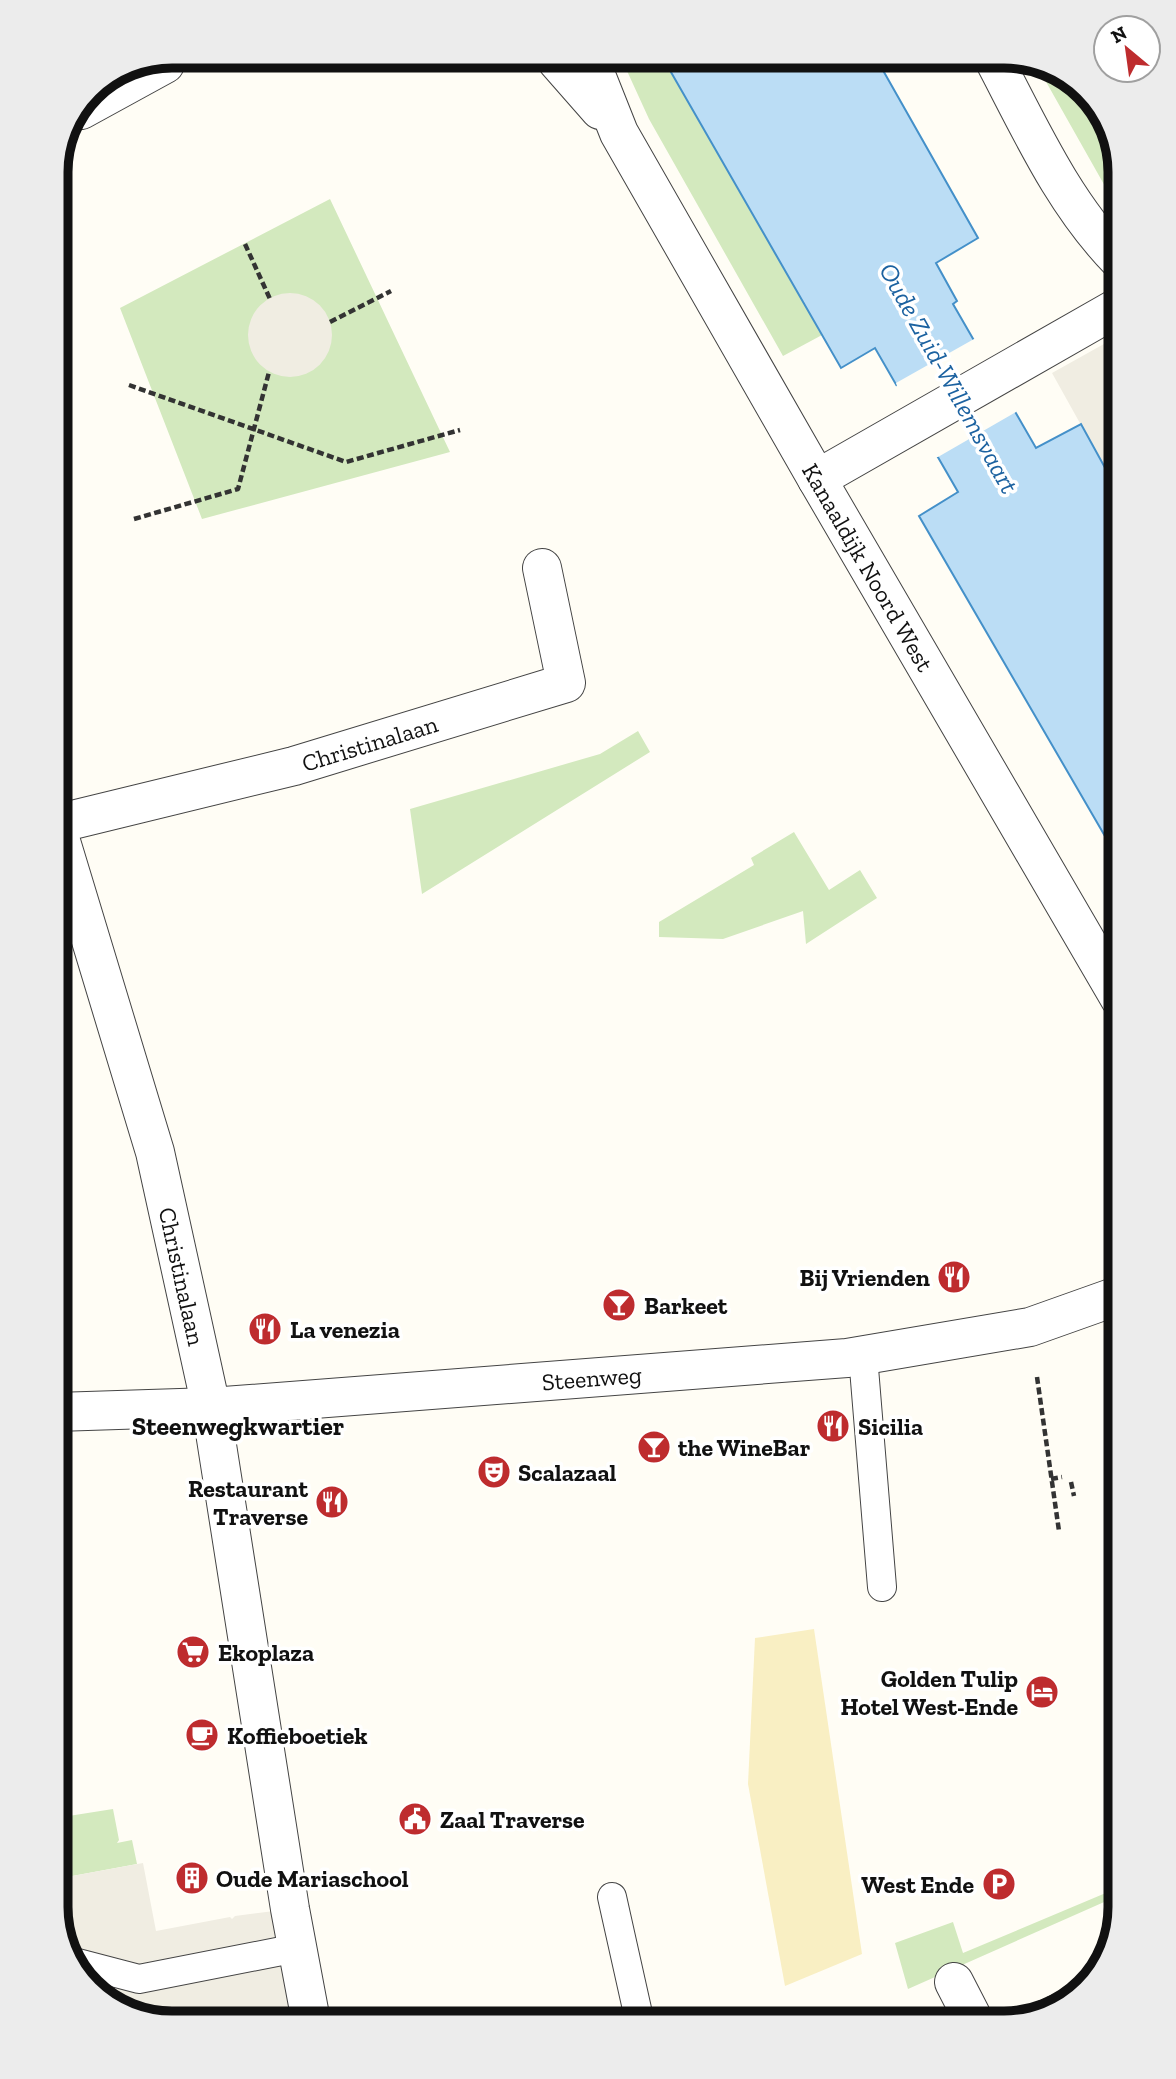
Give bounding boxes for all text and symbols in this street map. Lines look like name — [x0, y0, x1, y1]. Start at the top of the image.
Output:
north arrow — [1092, 14, 1162, 84]
text: N — [1107, 21, 1131, 48]
water label: Oude Zuid-Willemsvaart — [872, 257, 1026, 499]
street label: Kanaaldijk Noord West — [796, 458, 940, 676]
street label: Christinalaan — [298, 708, 441, 777]
street label: Christinalaan — [153, 1205, 212, 1348]
restaurant icon: Bij Vrienden — [935, 1258, 973, 1296]
place label: Bij Vrienden — [800, 1263, 930, 1292]
bar icon: Barkeet — [600, 1286, 638, 1324]
place label: Barkeet — [644, 1291, 728, 1320]
restaurant icon: La venezia — [246, 1310, 284, 1348]
place label: La venezia — [290, 1315, 400, 1344]
street label: Steenweg — [541, 1359, 643, 1396]
restaurant icon: Sicilia — [814, 1407, 852, 1445]
district label: Steenwegkwartier — [132, 1410, 344, 1442]
place label: Sicilia — [858, 1412, 923, 1441]
bar icon: the WineBar — [635, 1428, 673, 1466]
place label: the WineBar — [678, 1433, 811, 1462]
theatre icon: Scalazaal — [475, 1453, 513, 1491]
place label: Scalazaal — [518, 1458, 617, 1487]
place label: Restaurant Traverse — [188, 1474, 308, 1531]
restaurant icon: Restaurant Traverse — [313, 1483, 351, 1521]
supermarket icon: Ekoplaza — [174, 1633, 212, 1671]
place label: Ekoplaza — [218, 1638, 314, 1667]
place label: Golden Tulip Hotel West-Ende — [841, 1664, 1018, 1721]
hotel icon: Golden Tulip Hotel West-Ende — [1023, 1673, 1061, 1711]
cafe icon: Koffieboetiek — [183, 1716, 221, 1754]
place label: Koffieboetiek — [227, 1721, 368, 1750]
public building icon: Zaal Traverse — [396, 1800, 434, 1838]
place label: Zaal Traverse — [440, 1805, 585, 1834]
building icon: Oude Mariaschool — [173, 1859, 211, 1897]
place label: Oude Mariaschool — [216, 1864, 409, 1893]
parking icon: West Ende — [980, 1865, 1018, 1903]
place label: West Ende — [861, 1870, 974, 1899]

